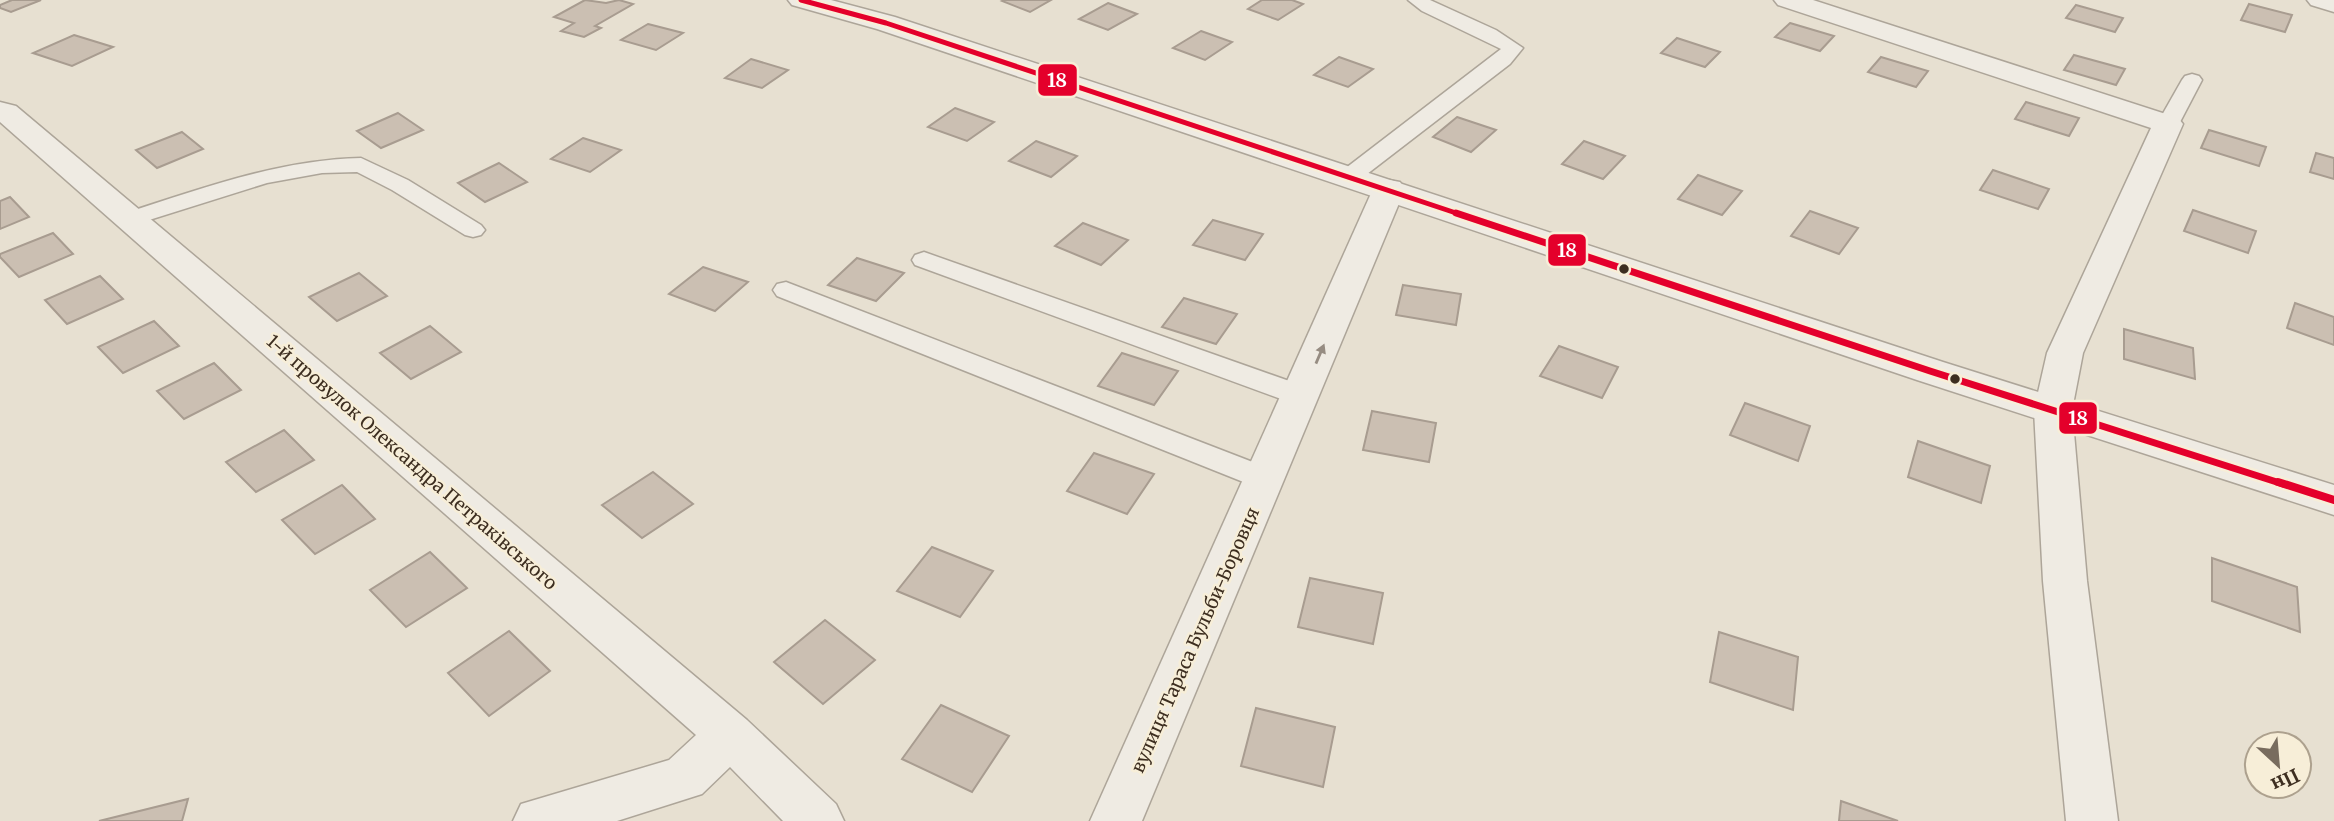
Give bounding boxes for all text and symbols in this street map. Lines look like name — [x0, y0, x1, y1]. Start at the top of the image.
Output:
line badge: 18 — [1037, 63, 1078, 97]
text: 18 — [1047, 68, 1067, 92]
line badge: 18 — [1547, 233, 1587, 267]
text: 18 — [1557, 238, 1577, 262]
unlabelled marker — [1617, 262, 1631, 276]
street label: 1-й провулок Олександра Петраківського — [262, 329, 562, 595]
one-way arrow — [1314, 343, 1325, 364]
unlabelled marker — [1948, 372, 1962, 386]
line badge: 18 — [2058, 401, 2098, 435]
text: 18 — [2068, 406, 2088, 430]
street label: вулиця Тараса Бульби-Боровця — [1126, 503, 1264, 776]
north arrow — [2243, 730, 2313, 800]
text: Пн — [2267, 763, 2304, 797]

